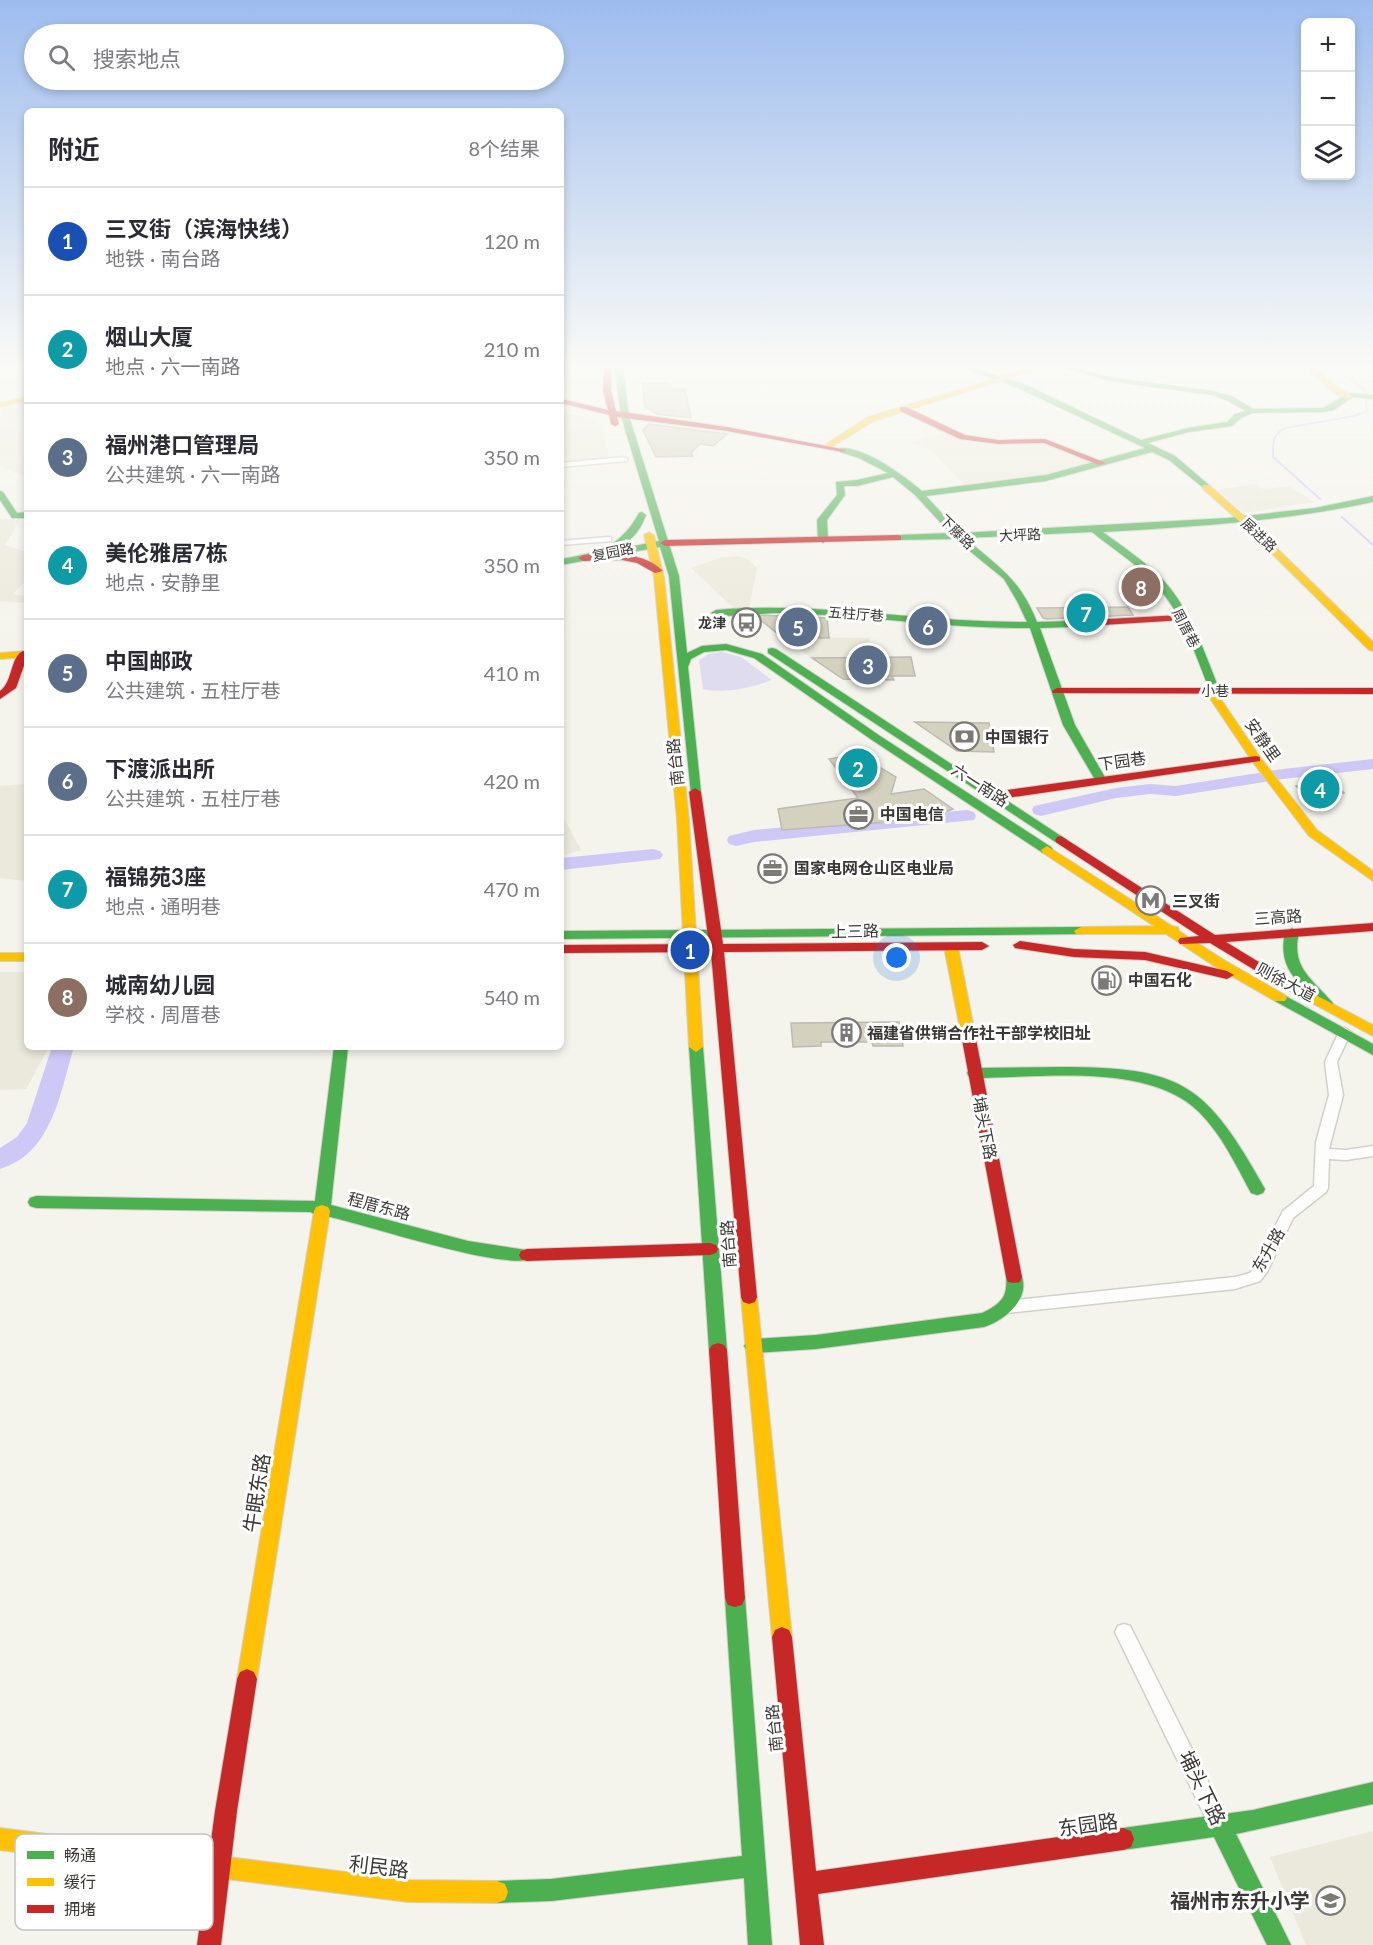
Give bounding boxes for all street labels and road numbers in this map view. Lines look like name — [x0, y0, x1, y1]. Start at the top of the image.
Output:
street label: 下藤路 — [936, 511, 978, 552]
street label: 展进路 — [1238, 514, 1280, 555]
street label: 大坪路 — [999, 525, 1041, 544]
street label: 复园路 — [591, 539, 635, 564]
street label: 五柱厅巷 — [828, 603, 885, 624]
street label: 周厝巷 — [1169, 605, 1204, 650]
street label: 小巷 — [1201, 682, 1229, 699]
street label: 安静里 — [1242, 715, 1285, 765]
street label: 南台路 — [663, 737, 686, 787]
street label: 下园巷 — [1097, 748, 1147, 773]
street label: 六一南路 — [948, 759, 1012, 810]
street label: 三高路 — [1253, 905, 1303, 928]
street label: 上三路 — [831, 921, 879, 940]
street label: 则徐大道 — [1254, 958, 1319, 1005]
street label: 埔头下路 — [970, 1095, 1001, 1161]
street label: 程厝东路 — [346, 1188, 413, 1223]
street label: 南台路 — [716, 1219, 739, 1269]
street label: 东升路 — [1247, 1224, 1288, 1275]
street label: 牛眠东路 — [238, 1451, 274, 1534]
street label: 南台路 — [762, 1703, 785, 1753]
street label: 埔头下路 — [1175, 1746, 1231, 1829]
street label: 东园路 — [1056, 1808, 1119, 1840]
street label: 利民路 — [348, 1850, 410, 1882]

